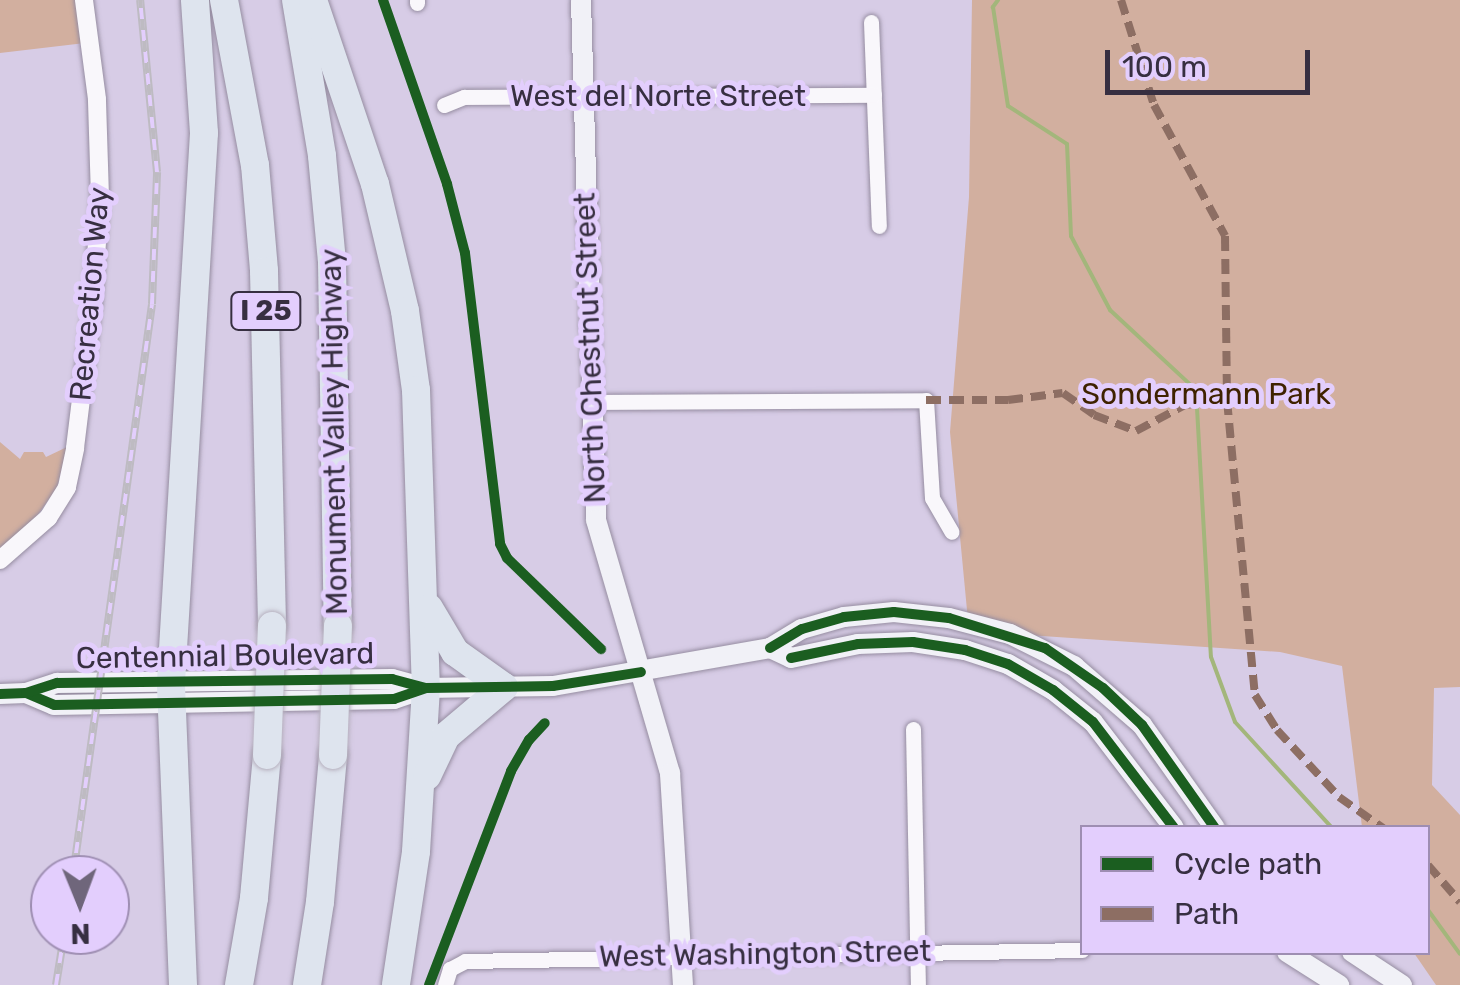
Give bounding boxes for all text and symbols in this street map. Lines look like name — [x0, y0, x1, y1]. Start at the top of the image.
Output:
scale bar — [1110, 30, 1315, 92]
text: 100 m — [1122, 49, 1207, 85]
street label: West del Norte Street — [510, 78, 806, 114]
street label: Recreation Way — [63, 185, 117, 403]
street label: North Chestnut Street — [567, 192, 613, 504]
street label: Monument Valley Highway — [313, 248, 355, 616]
road number: I 25 — [228, 288, 304, 334]
park label: Sondermann Park — [1081, 376, 1331, 412]
street label: Centennial Boulevard — [75, 635, 375, 677]
legend — [1080, 825, 1430, 955]
text: Cycle path — [1174, 846, 1322, 882]
north arrow — [30, 855, 130, 955]
text: Path — [1174, 896, 1239, 932]
text: N — [70, 917, 91, 950]
street label: West Washington Street — [598, 933, 932, 975]

